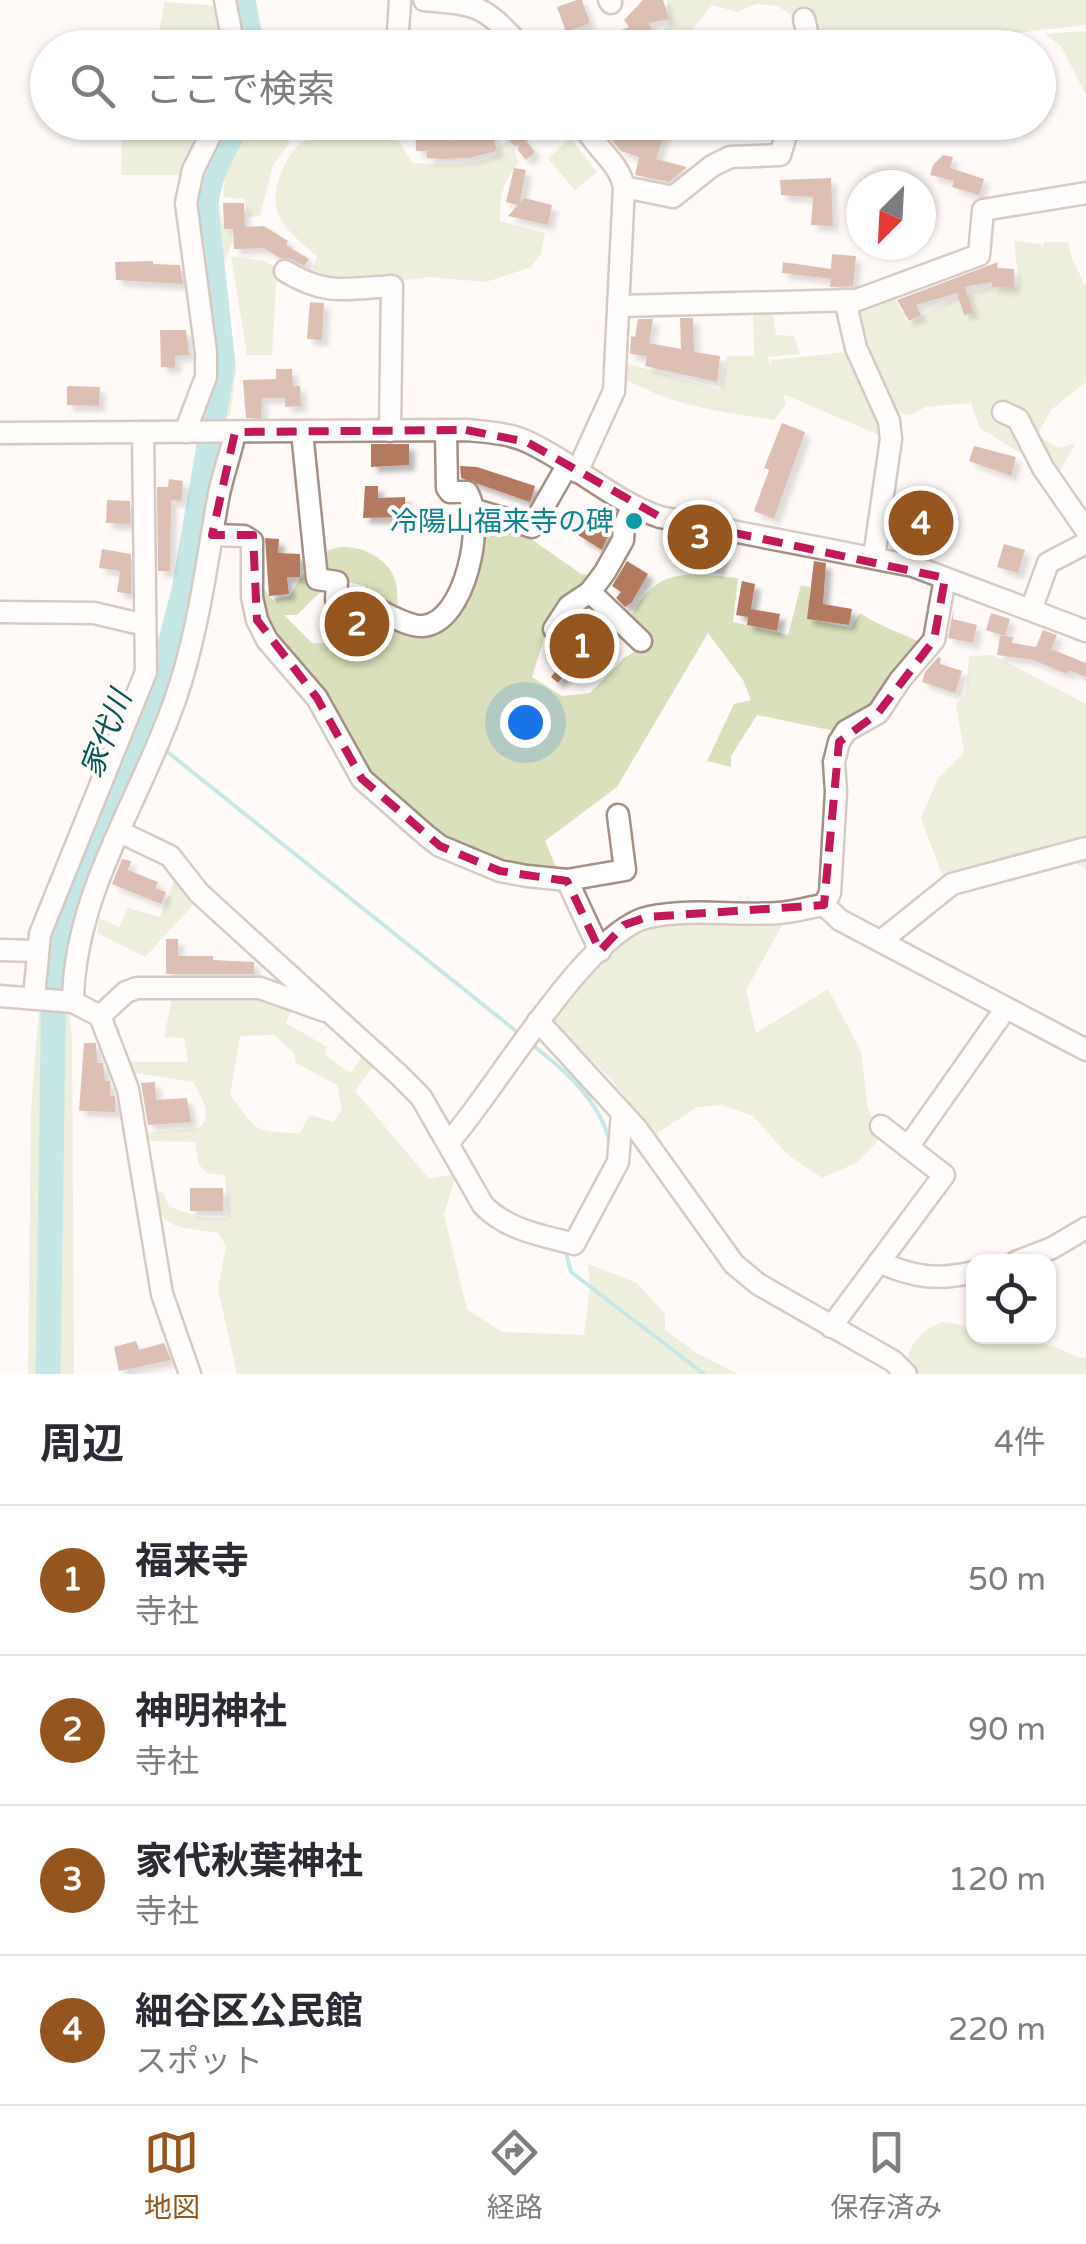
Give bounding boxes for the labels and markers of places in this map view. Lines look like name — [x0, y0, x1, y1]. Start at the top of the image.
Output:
pin: 4 — [888, 486, 954, 560]
pin: 3 — [668, 500, 732, 574]
place label: 冷陽山福来寺の碑 — [390, 505, 614, 539]
marker: 冷陽山福来寺の碑 — [623, 510, 645, 532]
pin: 2 — [324, 586, 390, 662]
pin: 1 — [550, 608, 614, 684]

